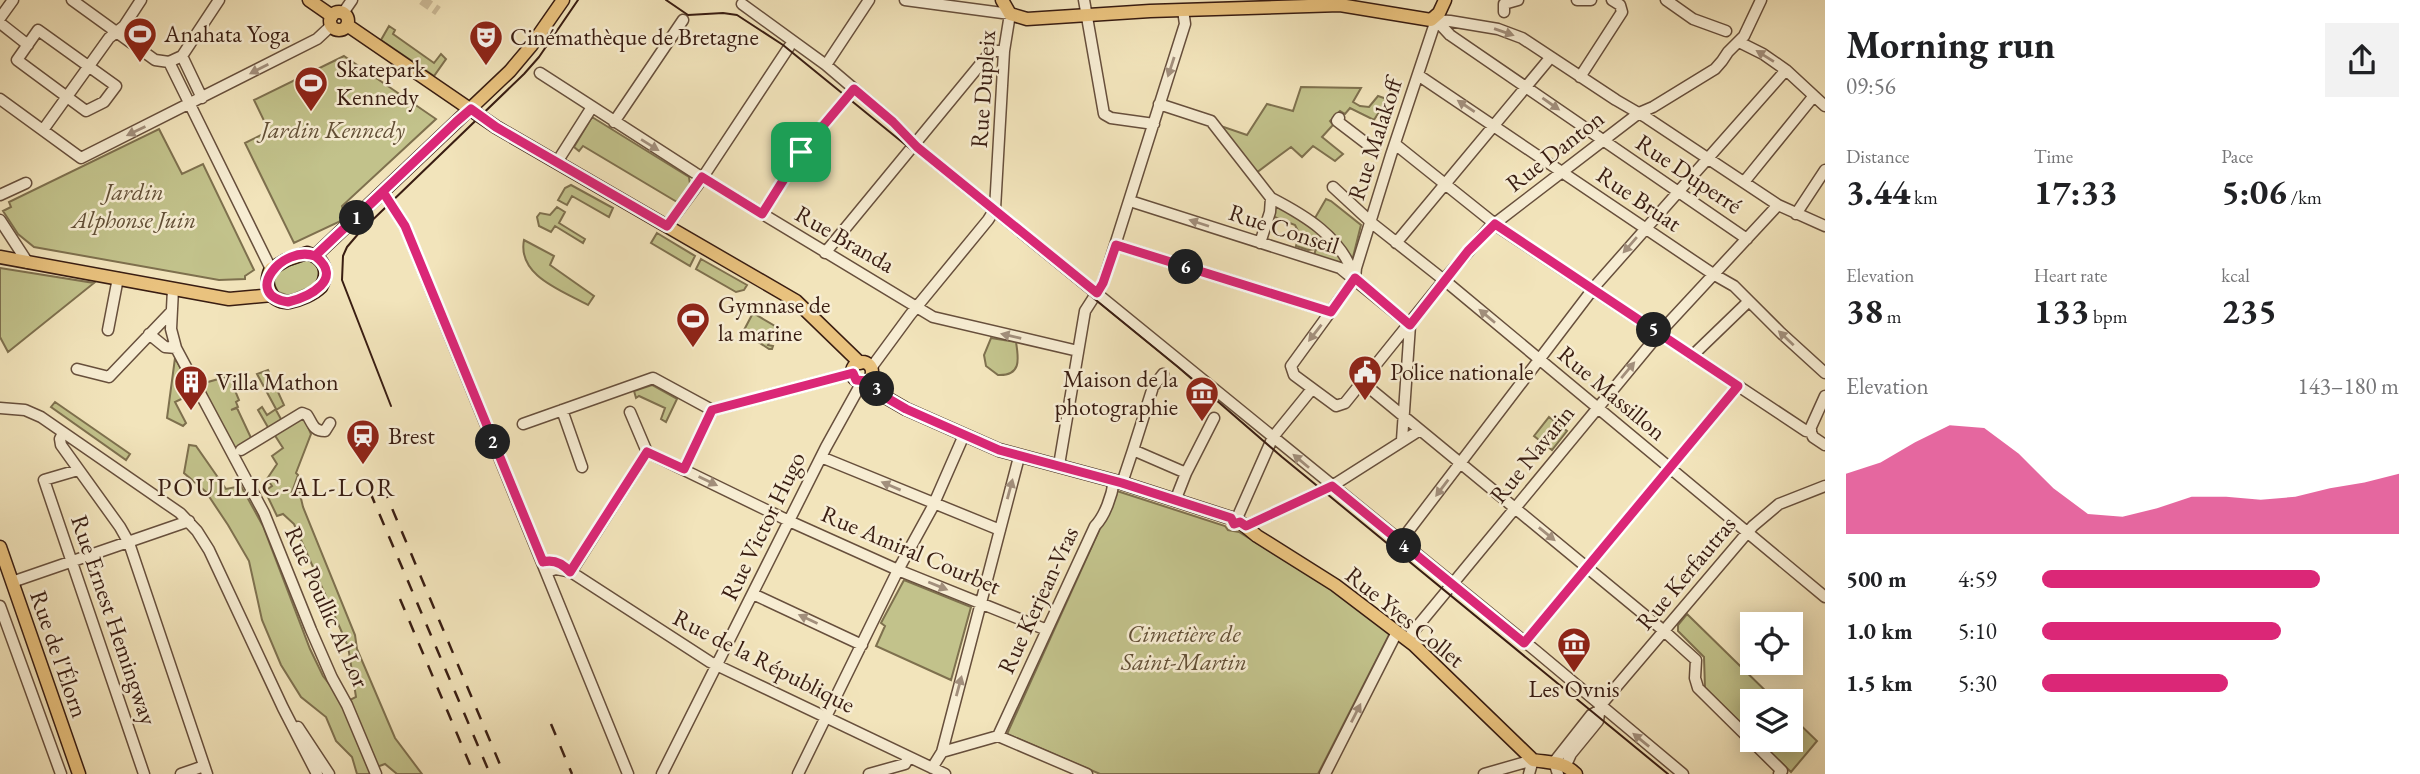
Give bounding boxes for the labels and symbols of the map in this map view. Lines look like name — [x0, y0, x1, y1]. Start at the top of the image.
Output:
sports icon: Anahata Yoga — [121, 15, 159, 64]
place label: Anahata Yoga — [163, 18, 290, 49]
theatre icon: Cinémathèque de Bretagne — [467, 18, 505, 67]
place label: Cinémathèque de Bretagne — [510, 21, 759, 52]
one-way arrow — [1493, 27, 1514, 38]
street label: Rue Dupleix — [963, 28, 1002, 149]
one-way arrow — [1755, 50, 1775, 63]
place label: Skatepark Kennedy — [336, 53, 426, 112]
one-way arrow — [1165, 57, 1176, 78]
one-way arrow — [249, 64, 269, 75]
sports icon: Skatepark Kennedy — [292, 64, 330, 113]
street label: Rue Malakoff — [1340, 71, 1410, 204]
one-way arrow — [1542, 97, 1560, 111]
one-way arrow — [1456, 100, 1475, 113]
street label: Rue Danton — [1499, 102, 1610, 199]
park label: Jardin Kennedy — [256, 114, 405, 145]
pin — [771, 122, 831, 182]
one-way arrow — [126, 125, 146, 137]
street label: Rue Duperré — [1630, 127, 1748, 221]
one-way arrow — [641, 138, 660, 151]
street label: Rue Bruat — [1591, 159, 1688, 238]
park label: Jardin Alphonse Juin — [70, 176, 196, 235]
street label: Rue Conseil — [1225, 196, 1344, 261]
street label: Rue Branda — [790, 198, 901, 280]
pin: 1 — [340, 200, 374, 235]
one-way arrow — [1188, 217, 1209, 228]
one-way arrow — [1623, 237, 1638, 254]
pin: 6 — [1168, 250, 1204, 284]
place label: Gymnase de la marine — [718, 289, 830, 348]
sports icon: Gymnase de la marine — [674, 300, 712, 349]
one-way arrow — [1479, 309, 1497, 324]
pin: 5 — [1636, 312, 1672, 348]
one-way arrow — [1307, 324, 1322, 342]
one-way arrow — [1000, 330, 1022, 341]
one-way arrow — [1777, 330, 1795, 346]
street label: Rue Massillon — [1552, 338, 1673, 447]
public building icon: Police nationale — [1346, 353, 1384, 402]
place label: Police nationale — [1390, 356, 1534, 387]
one-way arrow — [1620, 362, 1635, 379]
building icon: Villa Mathon — [172, 363, 210, 412]
place label: Maison de la photographie — [1055, 363, 1178, 422]
place label: Villa Mathon — [216, 366, 339, 397]
pin: 3 — [860, 372, 894, 406]
museum icon: Maison de la photographie — [1183, 374, 1221, 423]
street label: Rue Navarin — [1482, 398, 1581, 509]
station icon: Brest — [344, 417, 382, 466]
place label: Brest — [388, 420, 435, 451]
pin: 2 — [476, 424, 510, 460]
street label: Rue Victor Hugo — [713, 446, 812, 605]
one-way arrow — [1292, 453, 1310, 469]
district label: POULLIC-AL-LOR — [157, 470, 397, 504]
one-way arrow — [698, 476, 718, 487]
one-way arrow — [1005, 478, 1016, 500]
one-way arrow — [1435, 478, 1450, 496]
one-way arrow — [881, 480, 902, 491]
street label: Rue Amiral Courbet — [817, 498, 1006, 602]
street label: Rue Kerfautras — [1629, 509, 1742, 636]
street label: Rue Ernest Hemingway — [64, 511, 165, 729]
street label: Rue Poullic Al Lor — [278, 521, 377, 692]
street label: Rue Kerjean-Vras — [990, 521, 1085, 678]
one-way arrow — [1538, 526, 1555, 541]
pin: 4 — [1386, 528, 1422, 564]
street label: Rue Yves Collet — [1339, 559, 1472, 674]
one-way arrow — [927, 580, 948, 591]
street label: Rue de l'Élorn — [23, 586, 96, 722]
street label: Rue de la République — [668, 601, 860, 720]
one-way arrow — [797, 614, 818, 625]
park label: Cimetière de Saint-Martin — [1120, 618, 1247, 677]
museum icon: Les Ovnis — [1555, 625, 1593, 674]
place label: Les Ovnis — [1528, 673, 1620, 704]
one-way arrow — [954, 675, 965, 697]
one-way arrow — [1351, 703, 1362, 723]
one-way arrow — [1633, 733, 1650, 748]

